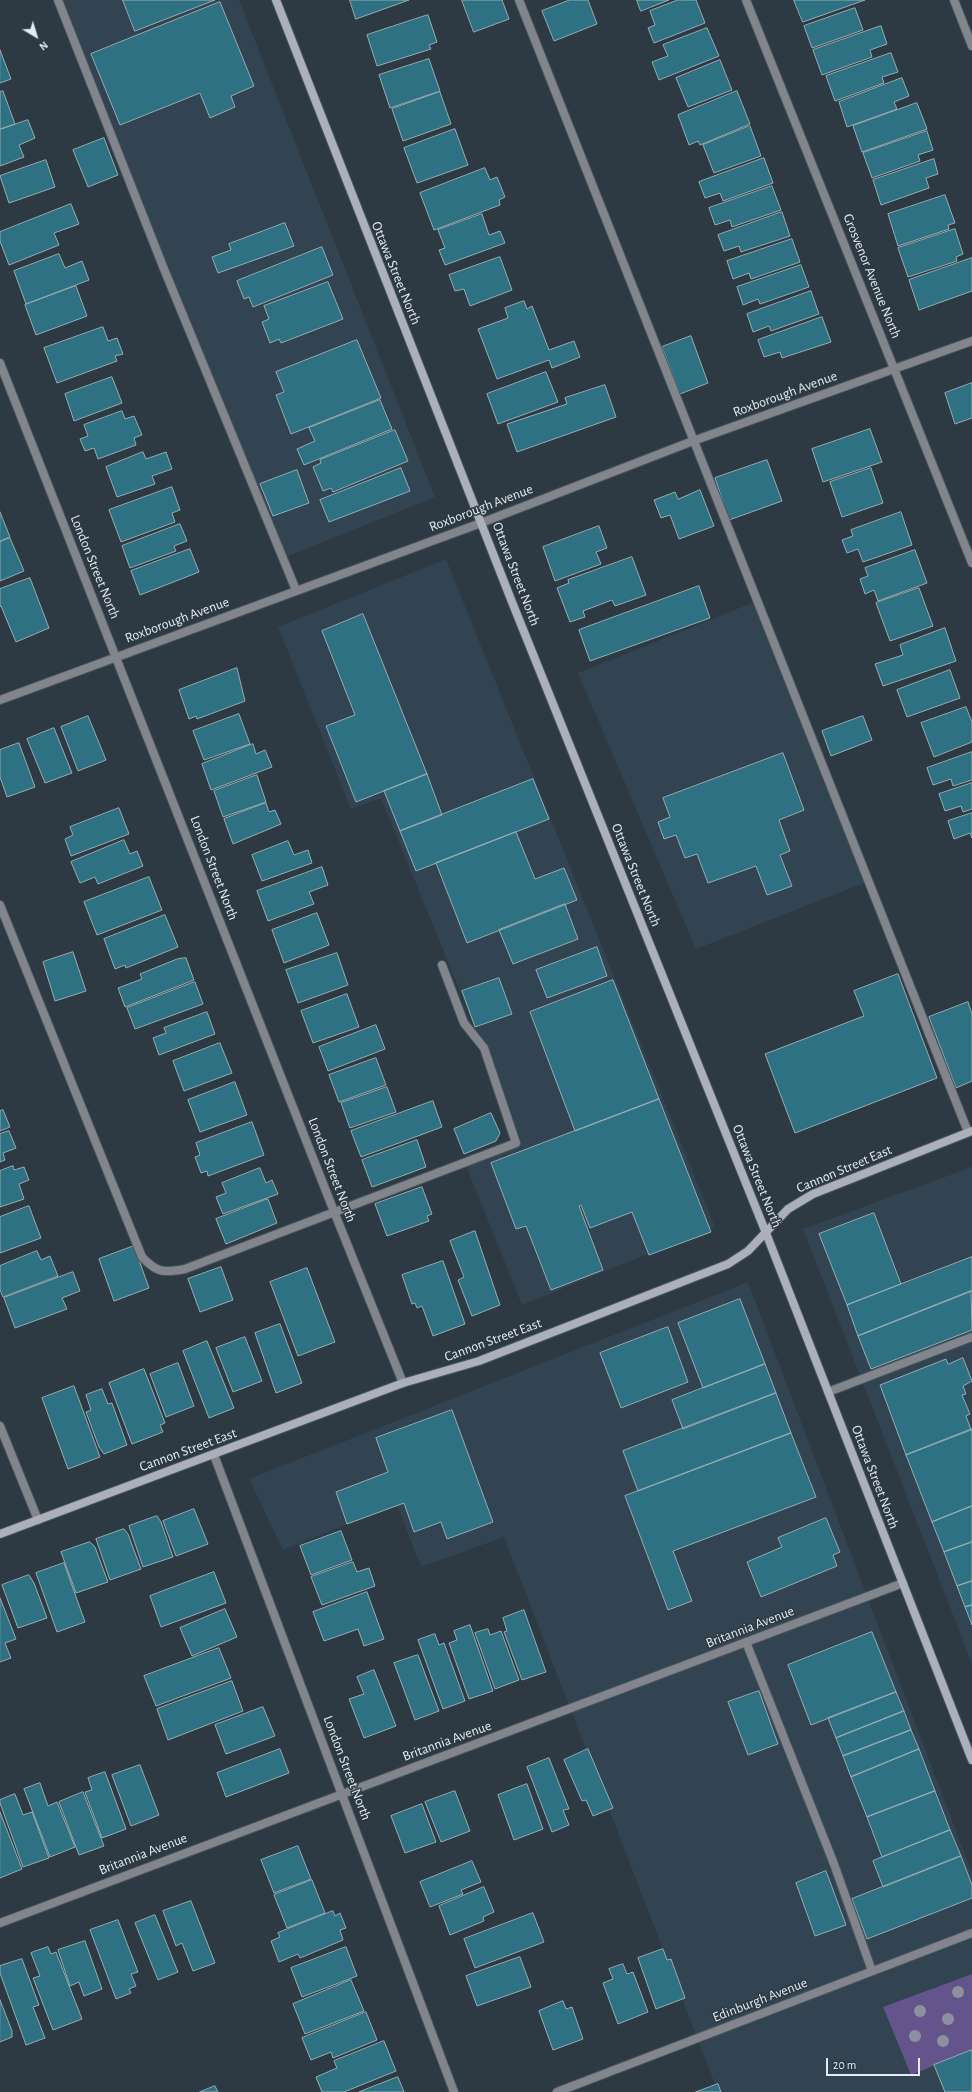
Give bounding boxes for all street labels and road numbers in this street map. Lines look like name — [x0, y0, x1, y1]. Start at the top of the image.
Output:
street label: Grosvenor Avenue North — [839, 211, 905, 341]
street label: Ottawa Street North — [368, 219, 424, 327]
street label: Roxborough Avenue — [731, 367, 839, 421]
street label: Roxborough Avenue — [427, 481, 535, 535]
street label: London Street North — [66, 513, 124, 621]
street label: Ottawa Street North — [489, 520, 543, 628]
street label: Roxborough Avenue — [123, 593, 231, 647]
street label: London Street North — [186, 813, 242, 923]
street label: Ottawa Street North — [608, 821, 664, 929]
street label: London Street North — [304, 1115, 360, 1225]
street label: Ottawa Street North — [729, 1122, 785, 1230]
street label: Cannon Street East — [794, 1141, 894, 1197]
street label: Cannon Street East — [442, 1315, 544, 1365]
street label: Ottawa Street North — [848, 1423, 902, 1531]
street label: Cannon Street East — [137, 1425, 239, 1475]
street label: Britannia Avenue — [703, 1602, 797, 1652]
street label: London Street North — [319, 1713, 375, 1823]
street label: Britannia Avenue — [400, 1717, 494, 1765]
street label: Britannia Avenue — [96, 1829, 190, 1879]
street label: Edinburgh Avenue — [710, 1974, 810, 2026]

